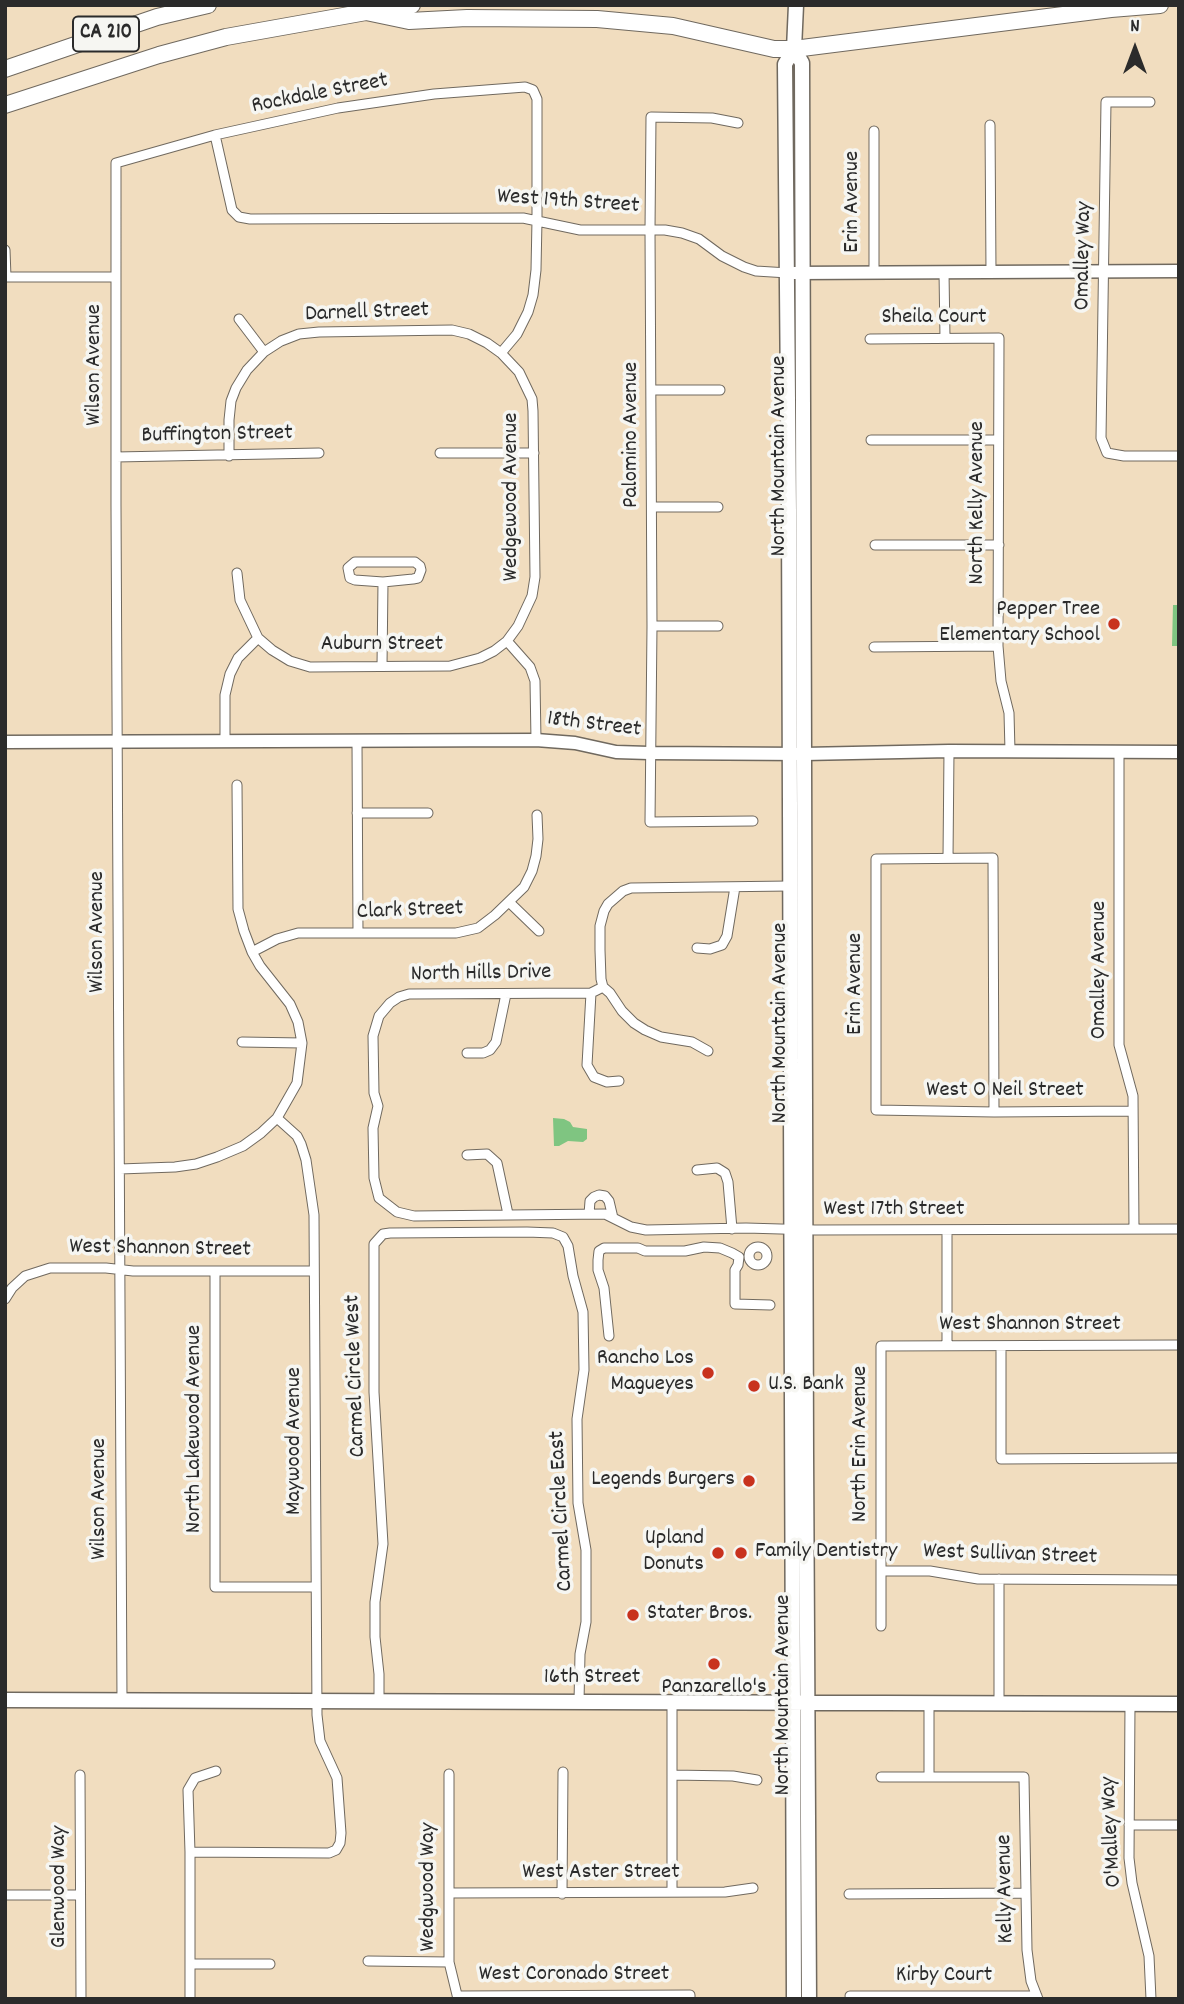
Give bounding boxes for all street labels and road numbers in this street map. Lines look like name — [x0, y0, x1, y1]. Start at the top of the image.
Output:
road number: CA 210 — [73, 16, 139, 52]
street label: Rockdale Street — [249, 68, 391, 122]
street label: Erin Avenue — [840, 151, 868, 253]
street label: West 19th Street — [496, 184, 640, 222]
street label: Omalley Way — [1070, 201, 1100, 311]
street label: Darnell Street — [305, 298, 429, 330]
street label: Wilson Avenue — [82, 304, 110, 426]
street label: Sheila Court — [881, 305, 987, 333]
street label: North Mountain Avenue — [767, 356, 795, 556]
street label: Palomino Avenue — [619, 362, 647, 508]
street label: Wedgewood Avenue — [499, 413, 527, 581]
street label: Buffington Street — [141, 421, 293, 451]
street label: North Kelly Avenue — [965, 421, 993, 585]
street label: Auburn Street — [321, 632, 443, 660]
street label: 18th Street — [545, 707, 643, 745]
street label: Wilson Avenue — [85, 871, 113, 993]
street label: Clark Street — [356, 896, 464, 928]
street label: Omalley Avenue — [1087, 901, 1115, 1039]
street label: North Mountain Avenue — [768, 923, 796, 1123]
street label: Erin Avenue — [843, 933, 871, 1035]
street label: North Hills Drive — [410, 960, 552, 990]
street label: West O Neil Street — [926, 1078, 1084, 1106]
street label: West 17th Street — [824, 1197, 964, 1225]
street label: West Shannon Street — [69, 1235, 251, 1265]
street label: Carmel Circle West — [340, 1294, 374, 1458]
street label: West Shannon Street — [939, 1312, 1121, 1340]
street label: North Lakewood Avenue — [182, 1325, 210, 1533]
street label: North Erin Avenue — [848, 1366, 876, 1522]
street label: Maywood Avenue — [282, 1367, 310, 1515]
street label: Carmel Circle East — [545, 1430, 581, 1592]
street label: Wilson Avenue — [87, 1438, 115, 1560]
street label: West Sullivan Street — [923, 1539, 1097, 1573]
street label: North Mountain Avenue — [771, 1595, 799, 1795]
street label: 16th Street — [544, 1665, 640, 1693]
street label: O'Malley Way — [1096, 1776, 1130, 1888]
street label: Wedgwood Way — [416, 1823, 444, 1951]
street label: Glenwood Way — [47, 1826, 75, 1948]
street label: Kelly Avenue — [992, 1834, 1022, 1944]
street label: West Aster Street — [522, 1860, 680, 1888]
street label: West Coronado Street — [479, 1962, 669, 1990]
street label: Kirby Court — [896, 1963, 992, 1991]

